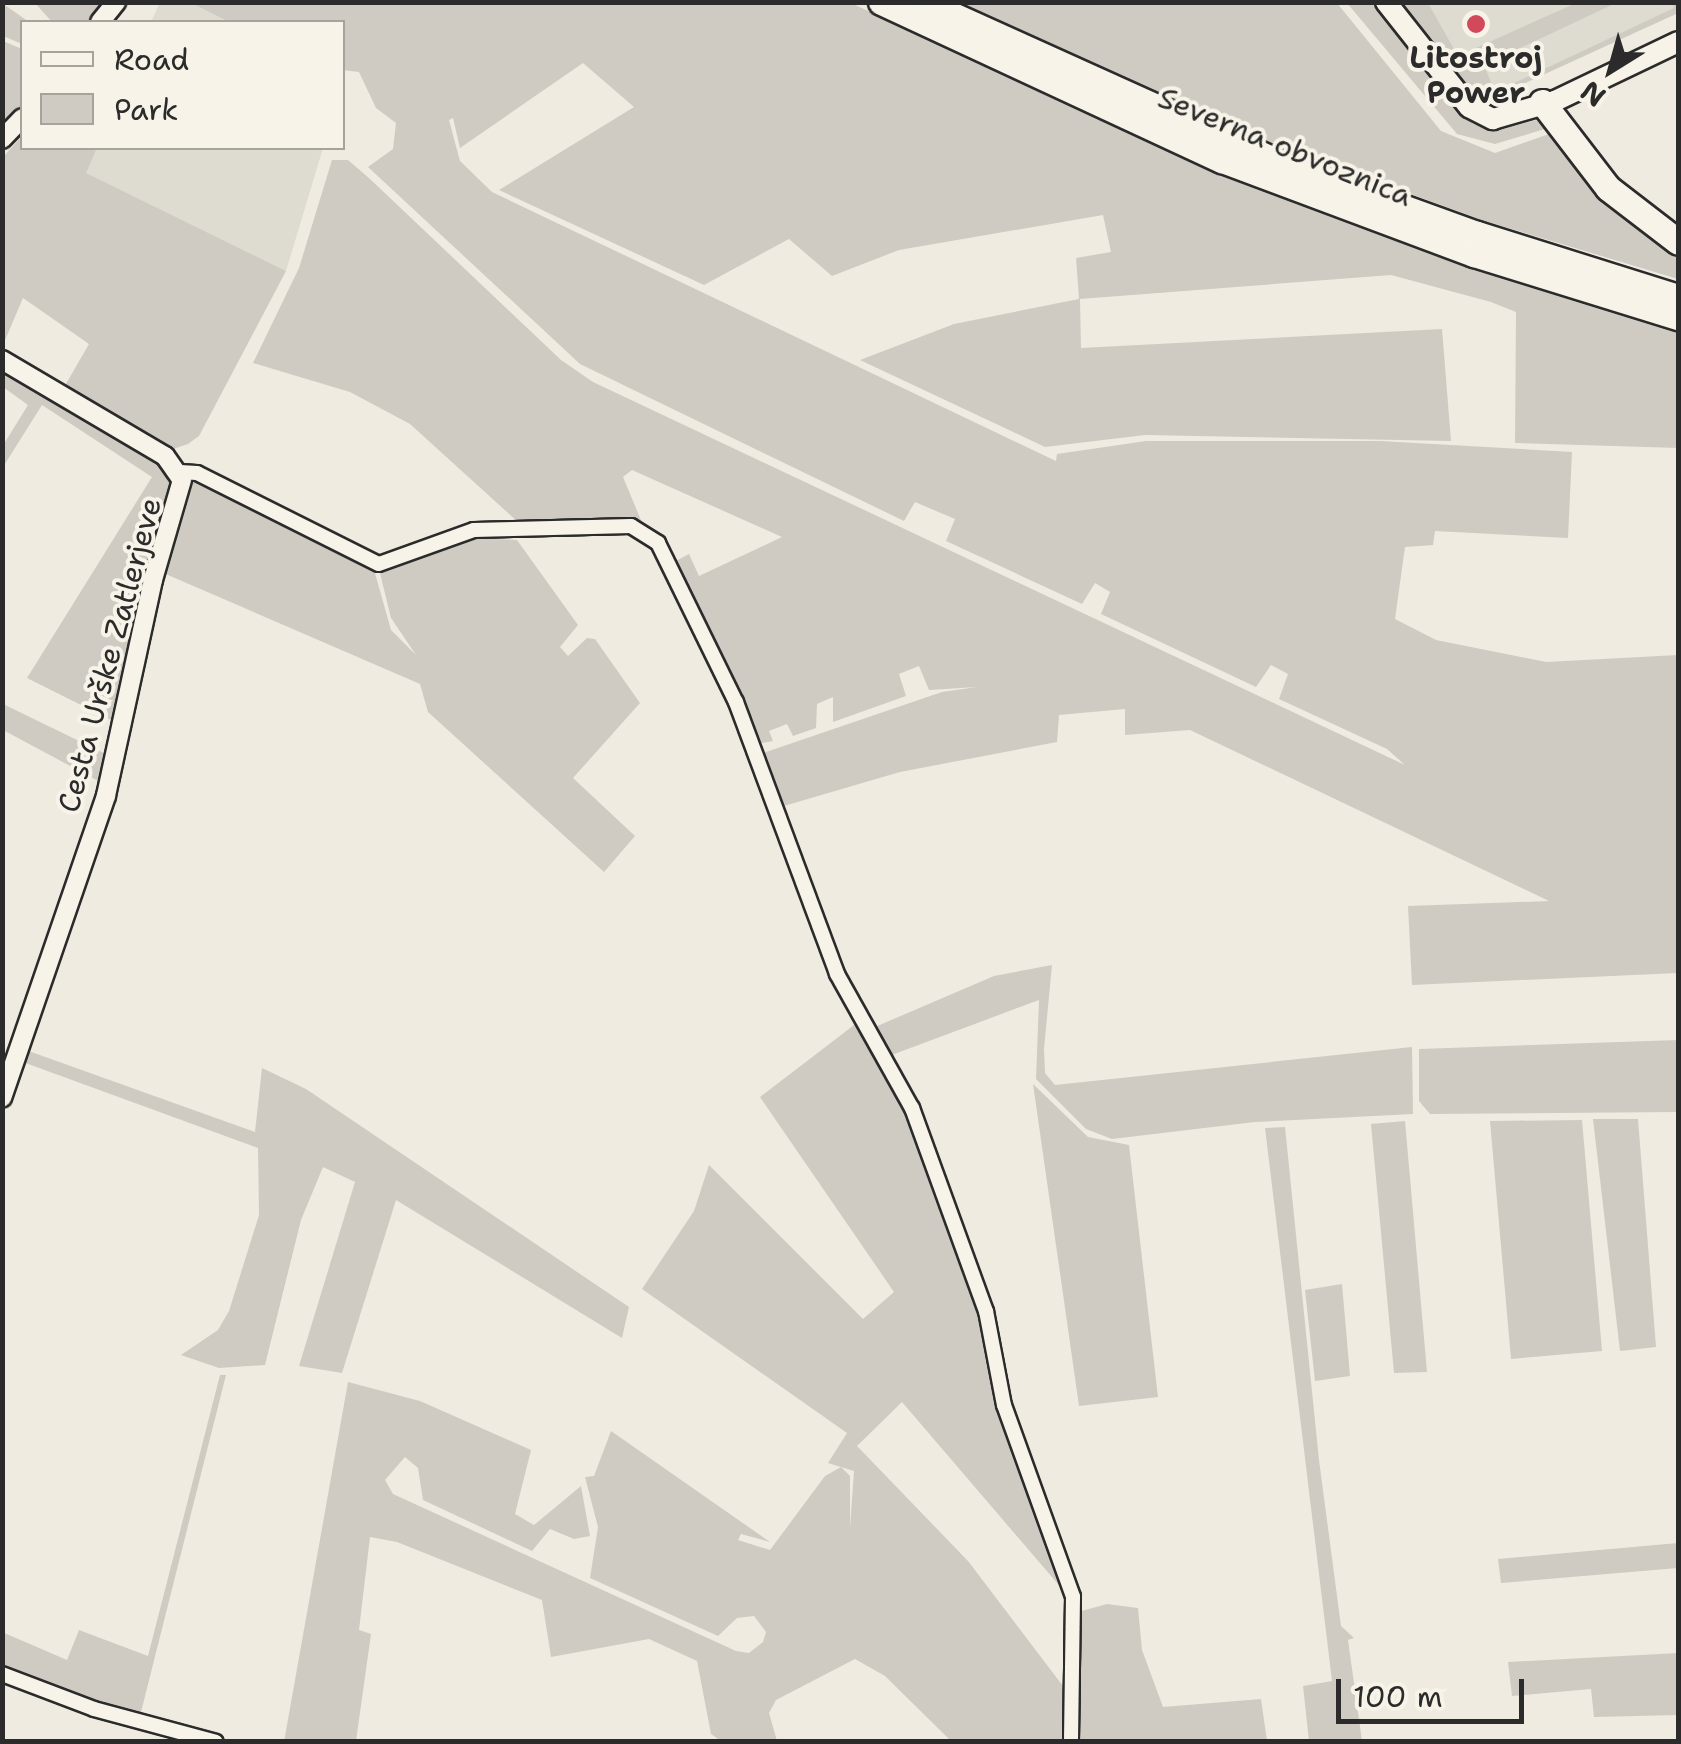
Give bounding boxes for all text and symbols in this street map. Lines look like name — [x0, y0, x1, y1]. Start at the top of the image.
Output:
marker: Litostroj Power — [1465, 13, 1487, 35]
legend — [20, 20, 345, 150]
north arrow — [1561, 20, 1661, 120]
text: Road — [114, 39, 189, 80]
place label: Litostroj Power — [1410, 40, 1542, 110]
text: N — [1573, 72, 1613, 116]
street label: Severna obvoznica — [1153, 80, 1417, 214]
text: Park — [114, 89, 178, 130]
street label: Cesta Urške Zatlerjeve — [51, 494, 169, 816]
scale bar — [1341, 1659, 1528, 1721]
text: 100 m — [1353, 1676, 1443, 1717]

